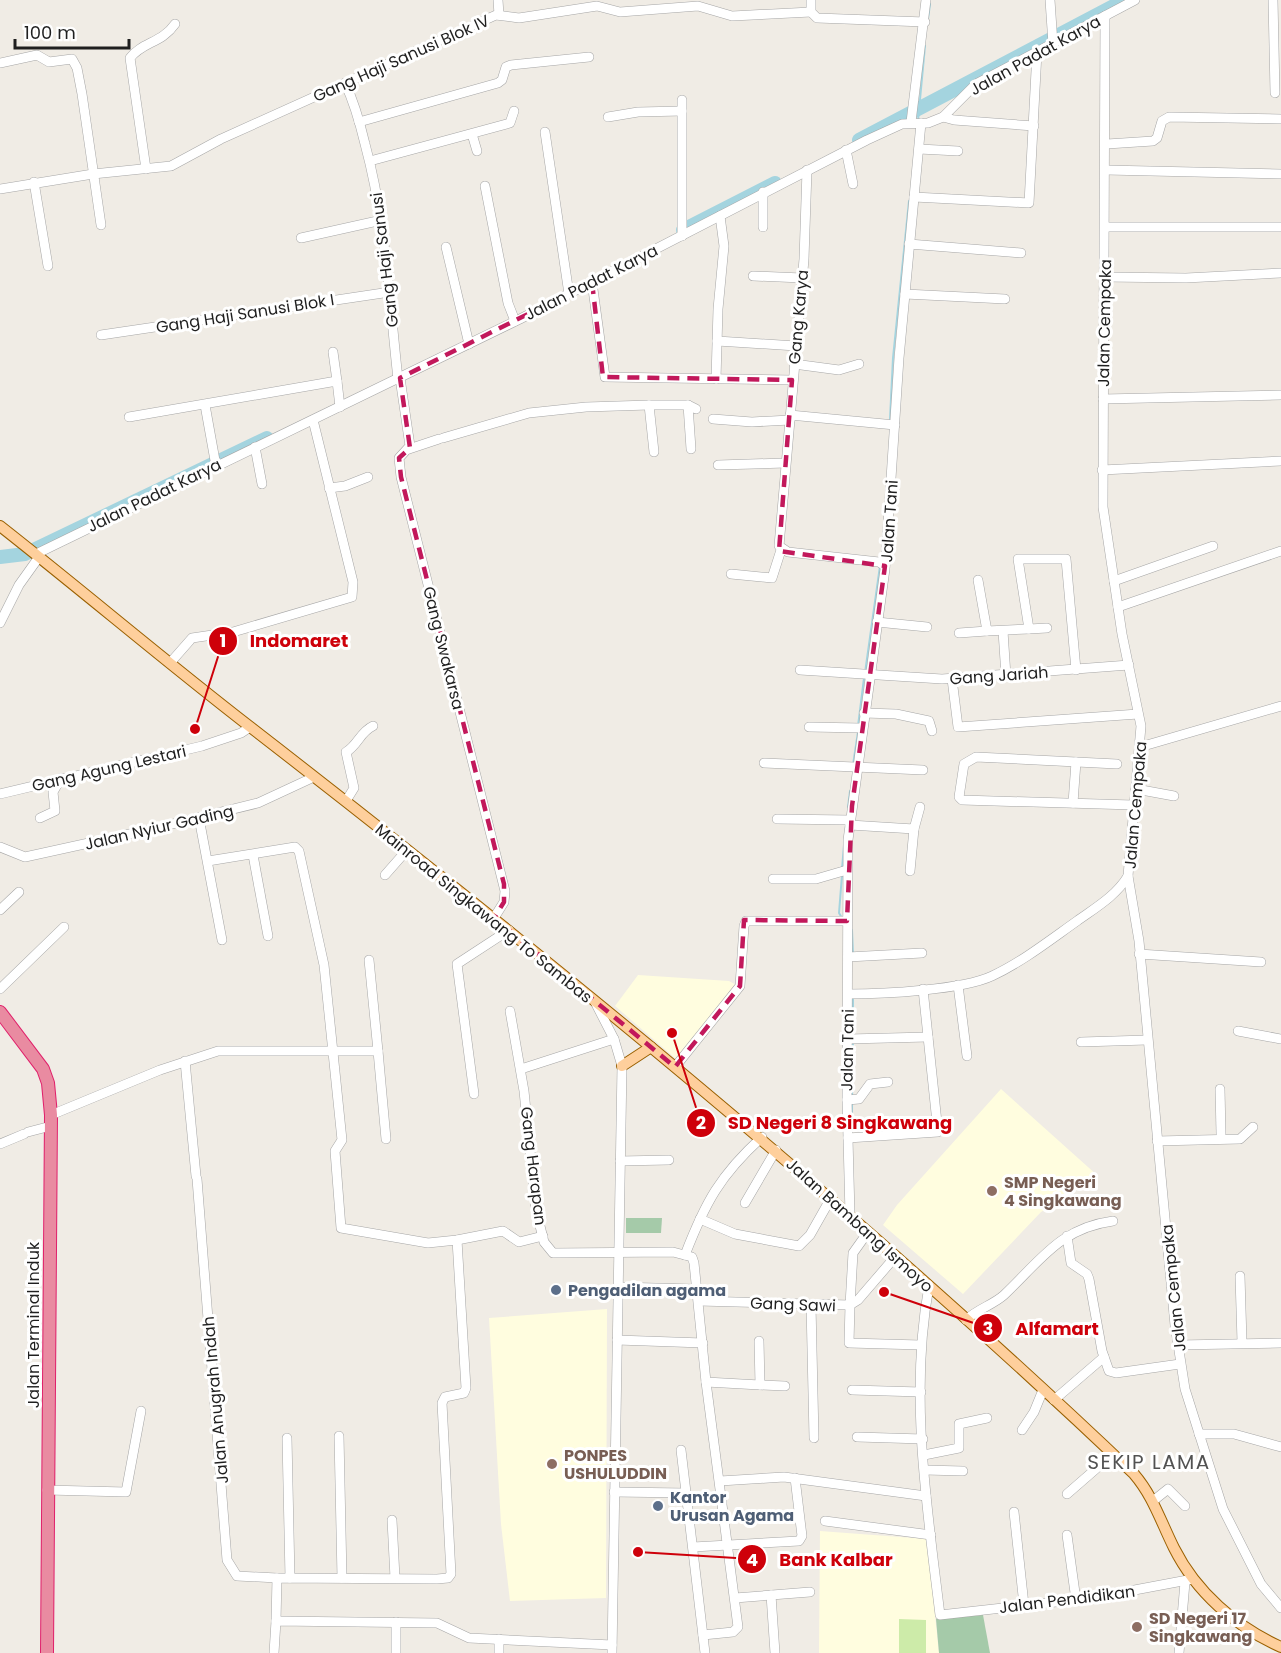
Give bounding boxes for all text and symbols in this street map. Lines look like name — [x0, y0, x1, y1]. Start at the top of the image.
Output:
street label: Gang Haji Sanusi Blok IV — [309, 9, 493, 108]
street label: Jalan Padat Karya — [966, 10, 1105, 101]
scale bar — [15, 12, 129, 50]
text: 100 m — [24, 20, 76, 45]
street label: Gang Haji Sanusi — [365, 191, 404, 329]
street label: Jalan Padat Karya — [521, 239, 662, 326]
street label: Jalan Cempaka — [1092, 259, 1117, 387]
street label: Gang Karya — [783, 269, 814, 365]
street label: Gang Haji Sanusi Blok I — [154, 288, 336, 339]
street label: Jalan Padat Karya — [83, 453, 225, 538]
street label: Jalan Tani — [875, 479, 904, 563]
street label: Gang Swakarsa — [417, 584, 470, 712]
callout: Indomaret — [208, 623, 360, 659]
text: 1 — [220, 628, 226, 653]
text: Indomaret — [250, 628, 348, 653]
street label: Gang Jariah — [949, 661, 1049, 690]
street label: Gang Agung Lestari — [30, 740, 188, 797]
street label: Jalan Cempaka — [1118, 740, 1153, 870]
street label: Jalan Nyiur Gading — [82, 799, 236, 856]
street label: Mainroad Singkawang To Sambas — [370, 818, 597, 1008]
street label: Jalan Tani — [835, 1009, 860, 1091]
callout: SD Negeri 8 Singkawang — [686, 1105, 964, 1141]
street label: Gang Harapan — [515, 1106, 552, 1227]
text: 2 — [696, 1110, 706, 1135]
text: SD Negeri 8 Singkawang — [728, 1110, 952, 1135]
street label: Jalan Bambang Ismoyo — [781, 1153, 938, 1298]
place label: SMP Negeri 4 Singkawang — [1004, 1171, 1122, 1212]
marker: SMP Negeri 4 Singkawang — [985, 1184, 999, 1198]
street label: Jalan Cempaka — [1155, 1223, 1192, 1353]
street label: Jalan Terminal Induk — [22, 1241, 45, 1408]
place label: Pengadilan agama — [568, 1279, 726, 1302]
marker: Pengadilan agama — [549, 1283, 563, 1297]
street label: Gang Sawi — [750, 1292, 836, 1317]
callout: Alfamart — [973, 1310, 1110, 1346]
street label: Jalan Anugrah Indah — [197, 1315, 234, 1485]
text: 3 — [983, 1316, 993, 1341]
text: Alfamart — [1015, 1316, 1099, 1341]
place label: PONPES USHULUDDIN — [564, 1444, 667, 1485]
district label: SEKIP LAMA — [1087, 1448, 1211, 1476]
marker: PONPES USHULUDDIN — [545, 1457, 559, 1471]
place label: Kantor Urusan Agama — [670, 1486, 794, 1527]
marker: Kantor Urusan Agama — [651, 1499, 665, 1513]
callout: Bank Kalbar — [737, 1541, 904, 1577]
text: 4 — [746, 1547, 758, 1572]
text: Bank Kalbar — [779, 1547, 893, 1572]
street label: Jalan Pendidikan — [998, 1580, 1136, 1619]
place label: SD Negeri 17 Singkawang — [1149, 1607, 1252, 1648]
marker: SD Negeri 17 Singkawang — [1130, 1620, 1144, 1634]

